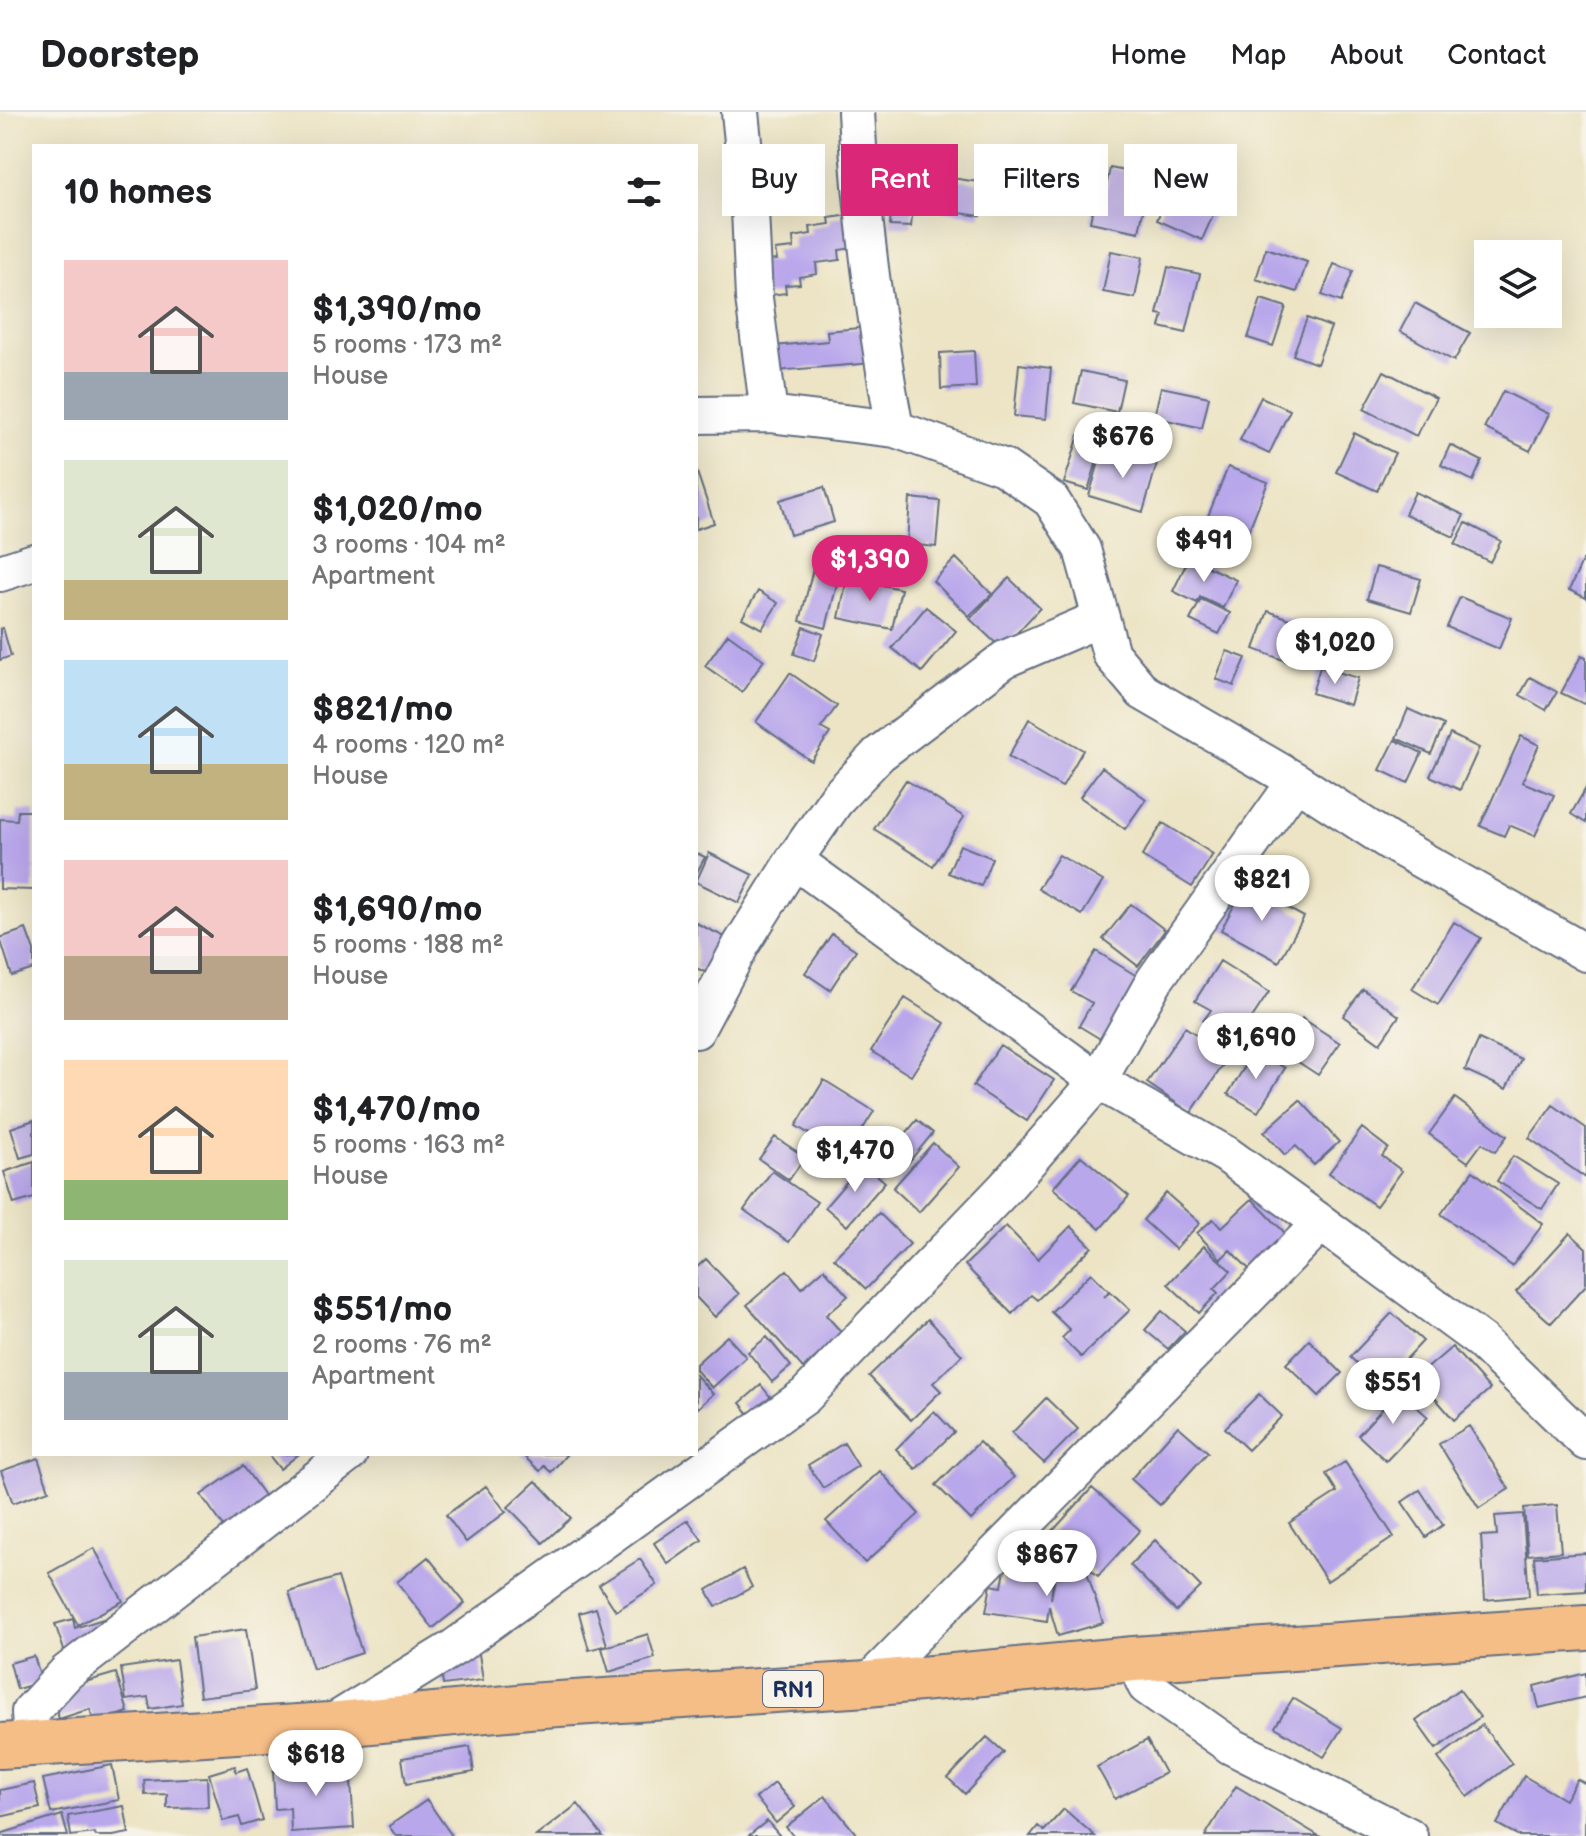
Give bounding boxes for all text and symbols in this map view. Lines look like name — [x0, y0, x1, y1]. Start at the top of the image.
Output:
text: Doorstep — [40, 33, 199, 78]
text: Home — [1110, 39, 1186, 72]
text: Map — [1230, 39, 1287, 72]
text: About — [1331, 39, 1403, 72]
text: Contact — [1447, 39, 1546, 72]
chip: Buy — [722, 144, 825, 216]
chip: Rent — [841, 144, 958, 216]
chip: Filters — [974, 144, 1108, 216]
chip: New — [1124, 144, 1237, 216]
icon: filters — [622, 170, 666, 214]
text: 10 homes — [64, 172, 212, 213]
map controls — [1474, 240, 1562, 328]
button: layers — [1474, 240, 1562, 328]
text: $1,390/mo — [312, 289, 482, 330]
icon: home — [128, 292, 224, 388]
text: 5 rooms · 173 m² — [312, 330, 502, 361]
text: House — [312, 361, 388, 392]
pin: $676 — [1076, 412, 1170, 480]
text: $676 — [1092, 422, 1154, 453]
text: $1,020/mo — [312, 489, 483, 530]
icon: home — [128, 492, 224, 588]
pin: $491 — [1157, 516, 1251, 584]
text: $491 — [1175, 526, 1233, 557]
text: 3 rooms · 104 m² — [312, 530, 506, 561]
pin: $1,390 — [805, 535, 935, 603]
text: $1,390 — [830, 545, 910, 576]
text: Apartment — [312, 561, 435, 592]
pin: $1,020 — [1270, 618, 1400, 686]
text: $1,020 — [1294, 628, 1376, 659]
text: $821/mo — [312, 689, 453, 730]
icon: home — [128, 692, 224, 788]
text: 4 rooms · 120 m² — [312, 730, 505, 761]
text: House — [312, 761, 388, 792]
pin: $821 — [1215, 855, 1309, 923]
text: $821 — [1233, 865, 1291, 896]
text: $1,690/mo — [312, 889, 482, 930]
icon: home — [128, 892, 224, 988]
text: 5 rooms · 188 m² — [312, 930, 504, 961]
text: House — [312, 961, 388, 992]
pin: $1,690 — [1191, 1013, 1321, 1081]
text: $1,690 — [1215, 1023, 1297, 1054]
text: $1,470/mo — [312, 1089, 481, 1130]
icon: home — [128, 1092, 224, 1188]
pin: $1,470 — [790, 1126, 920, 1194]
text: 5 rooms · 163 m² — [312, 1130, 505, 1161]
text: $1,470 — [815, 1136, 895, 1167]
text: House — [312, 1161, 388, 1192]
text: $551/mo — [312, 1289, 452, 1330]
icon: home — [128, 1292, 224, 1388]
text: 2 rooms · 76 m² — [312, 1330, 492, 1361]
pin: $551 — [1346, 1358, 1440, 1426]
text: Apartment — [312, 1361, 435, 1392]
text: $551 — [1364, 1368, 1422, 1399]
pin: $867 — [1000, 1530, 1094, 1598]
text: $867 — [1016, 1540, 1078, 1571]
road number: RN1 — [763, 1671, 823, 1707]
pin: $618 — [269, 1730, 363, 1798]
text: $618 — [286, 1740, 346, 1771]

